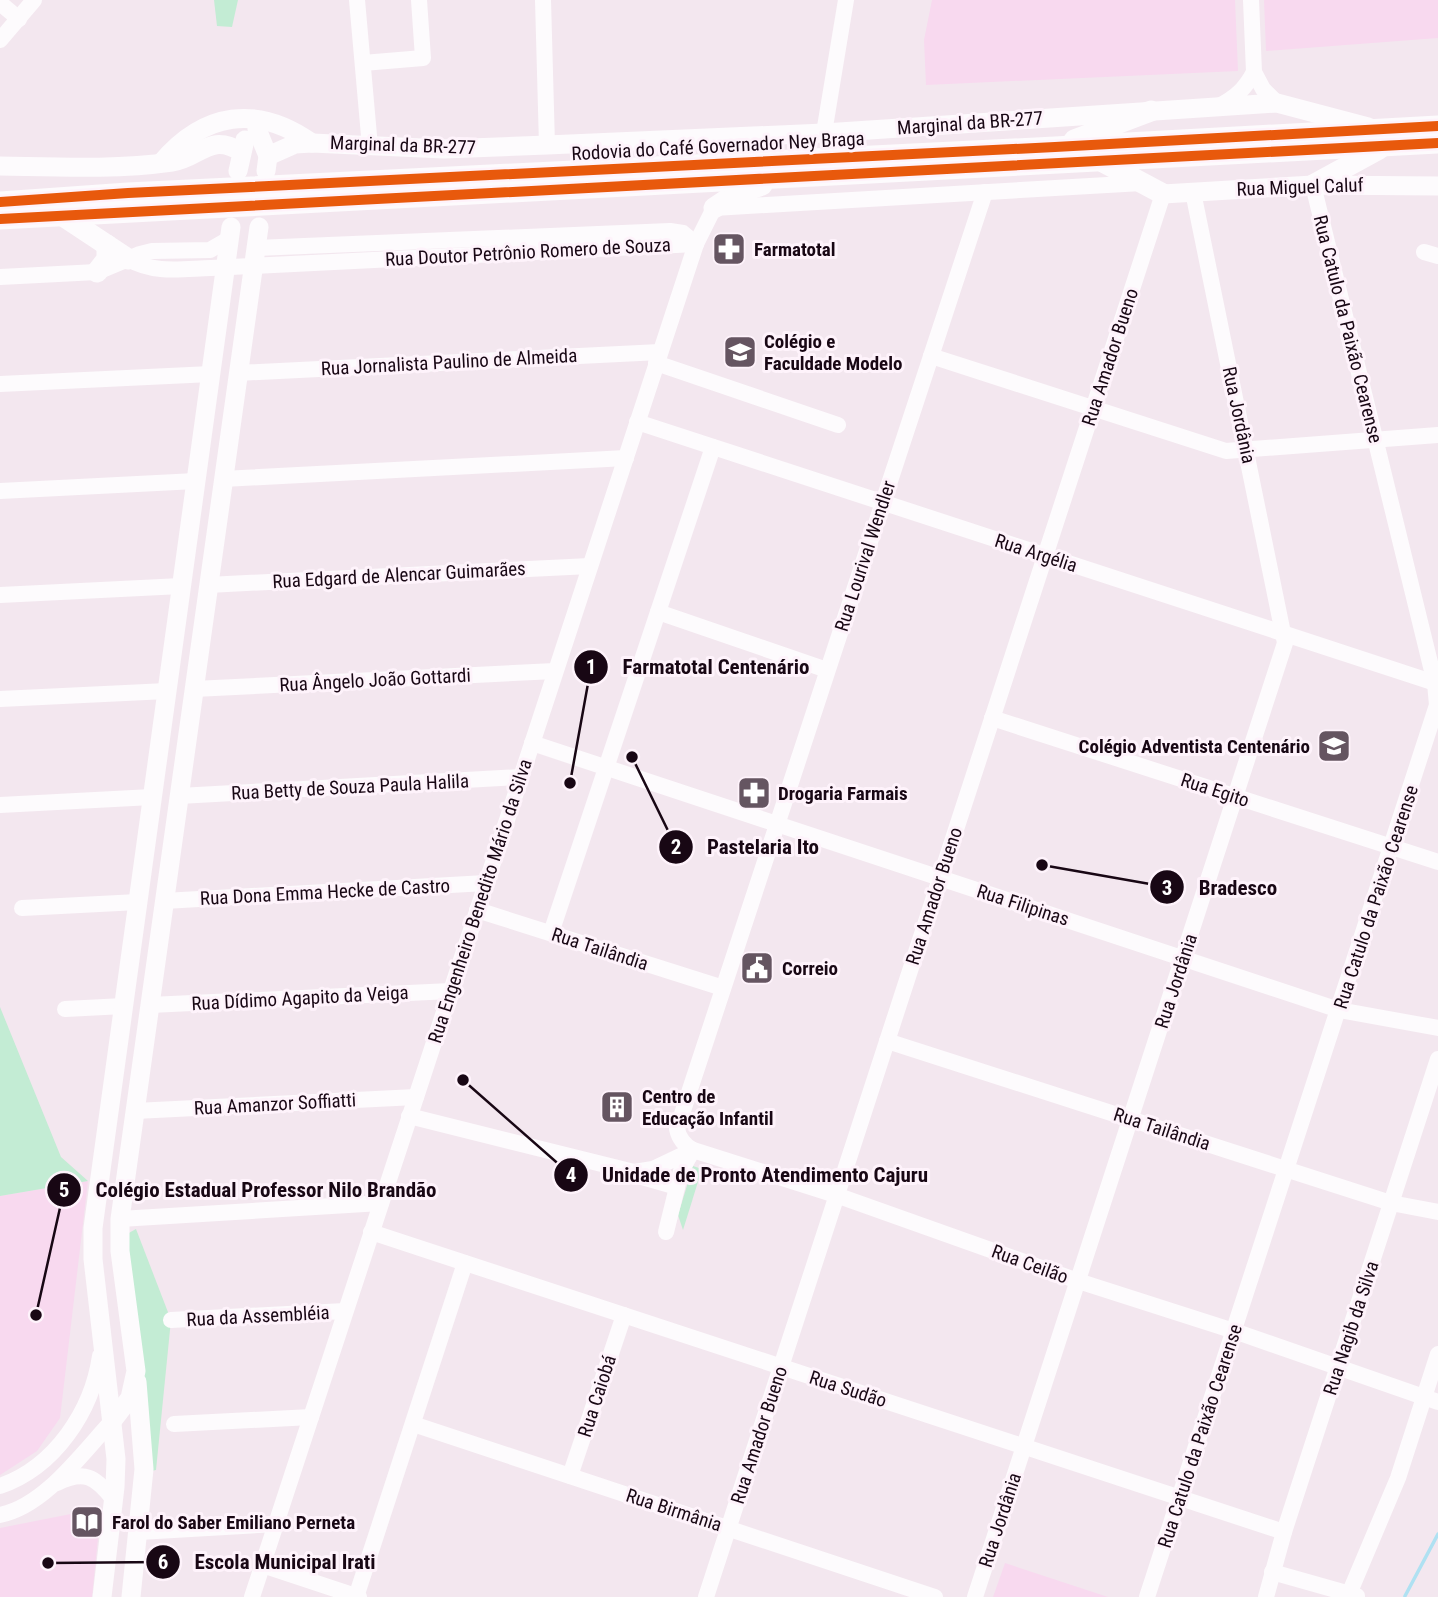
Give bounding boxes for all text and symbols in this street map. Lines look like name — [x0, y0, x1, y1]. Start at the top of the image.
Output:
street label: Marginal da BR-277 — [896, 106, 1044, 140]
street label: Rodovia do Café Governador Ney Braga — [571, 127, 865, 165]
street label: Marginal da BR-277 — [330, 131, 476, 159]
street label: Rua Miguel Caluf — [1236, 173, 1364, 201]
street label: Rua Catulo da Paixão Cearense — [1309, 213, 1387, 445]
pharmacy icon: Farmatotal — [710, 230, 748, 268]
street label: Rua Doutor Petrônio Romero de Souza — [385, 233, 671, 271]
place label: Farmatotal — [754, 238, 836, 261]
street label: Rua Amador Bueno — [1077, 285, 1143, 429]
place label: Colégio e Faculdade Modelo — [764, 330, 902, 375]
school or university icon: Colégio e Faculdade Modelo — [721, 333, 759, 371]
street label: Rua Jornalista Paulino de Almeida — [320, 344, 578, 380]
street label: Rua Jordânia — [1218, 365, 1260, 465]
street label: Rua Lourival Wendler — [830, 477, 900, 634]
street label: Rua Argélia — [992, 529, 1080, 577]
street label: Rua Edgard de Alencar Guimarães — [272, 557, 526, 593]
callout: Farmatotal Centenário — [574, 646, 824, 688]
text: 1 — [586, 655, 596, 679]
text: Farmatotal Centenário — [623, 655, 809, 679]
street label: Rua Ângelo João Gottardi — [279, 664, 471, 696]
school or university icon: Colégio Adventista Centenário — [1315, 727, 1353, 765]
place label: Colégio Adventista Centenário — [1079, 735, 1310, 758]
street label: Rua Engenheiro Benedito Mário da Silva — [423, 756, 537, 1046]
street label: Rua Egito — [1178, 768, 1252, 812]
street label: Rua Betty de Souza Paula Halila — [230, 769, 470, 805]
pharmacy icon: Drogaria Farmais — [735, 774, 773, 812]
place label: Drogaria Farmais — [778, 782, 908, 805]
street label: Rua Catulo da Paixão Cearense — [1329, 782, 1423, 1012]
street label: Rua Amador Bueno — [901, 824, 967, 968]
callout: Pastelaria Ito — [658, 826, 833, 868]
text: 2 — [671, 835, 681, 859]
text: Pastelaria Ito — [707, 835, 819, 859]
callout: Bradesco — [1150, 866, 1291, 908]
street label: Rua Dona Emma Hecke de Castro — [199, 874, 451, 910]
text: 3 — [1162, 876, 1172, 900]
text: Bradesco — [1199, 876, 1277, 900]
street label: Rua Filipinas — [974, 879, 1072, 931]
street label: Rua Tailândia — [549, 923, 651, 975]
street label: Rua Jordânia — [1150, 931, 1202, 1031]
public building icon: Correio — [738, 949, 776, 987]
place label: Correio — [782, 957, 838, 980]
street label: Rua Dídimo Agapito da Veiga — [191, 981, 409, 1015]
place label: Centro de Educação Infantil — [642, 1085, 774, 1130]
street label: Rua Amanzor Soffiatti — [193, 1088, 357, 1120]
building icon: Centro de Educação Infantil — [598, 1088, 636, 1126]
street label: Rua Tailândia — [1111, 1103, 1213, 1155]
callout: Unidade de Pronto Atendimento Cajuru — [553, 1154, 943, 1196]
text: 4 — [566, 1163, 576, 1187]
text: Unidade de Pronto Atendimento Cajuru — [602, 1163, 928, 1187]
callout: Colégio Estadual Professor Nilo Brandão — [46, 1169, 450, 1211]
text: 5 — [59, 1178, 69, 1202]
text: Colégio Estadual Professor Nilo Brandão — [96, 1178, 436, 1202]
street label: Rua Ceilão — [989, 1240, 1071, 1288]
street label: Rua Nagib da Silva — [1318, 1258, 1384, 1398]
street label: Rua da Assembléia — [186, 1301, 330, 1331]
street label: Rua Catulo da Paixão Cearense — [1153, 1321, 1247, 1551]
street label: Rua Caiobá — [573, 1352, 621, 1440]
street label: Rua Amador Bueno — [726, 1363, 792, 1507]
street label: Rua Sudão — [806, 1366, 890, 1412]
street label: Rua Jordânia — [974, 1470, 1026, 1570]
street label: Rua Birmânia — [623, 1484, 725, 1536]
library icon: Farol do Saber Emiliano Perneta — [68, 1503, 106, 1541]
place label: Farol do Saber Emiliano Perneta — [112, 1511, 355, 1534]
callout: Escola Municipal Irati — [146, 1541, 390, 1583]
text: 6 — [158, 1550, 168, 1574]
text: Escola Municipal Irati — [194, 1550, 376, 1574]

